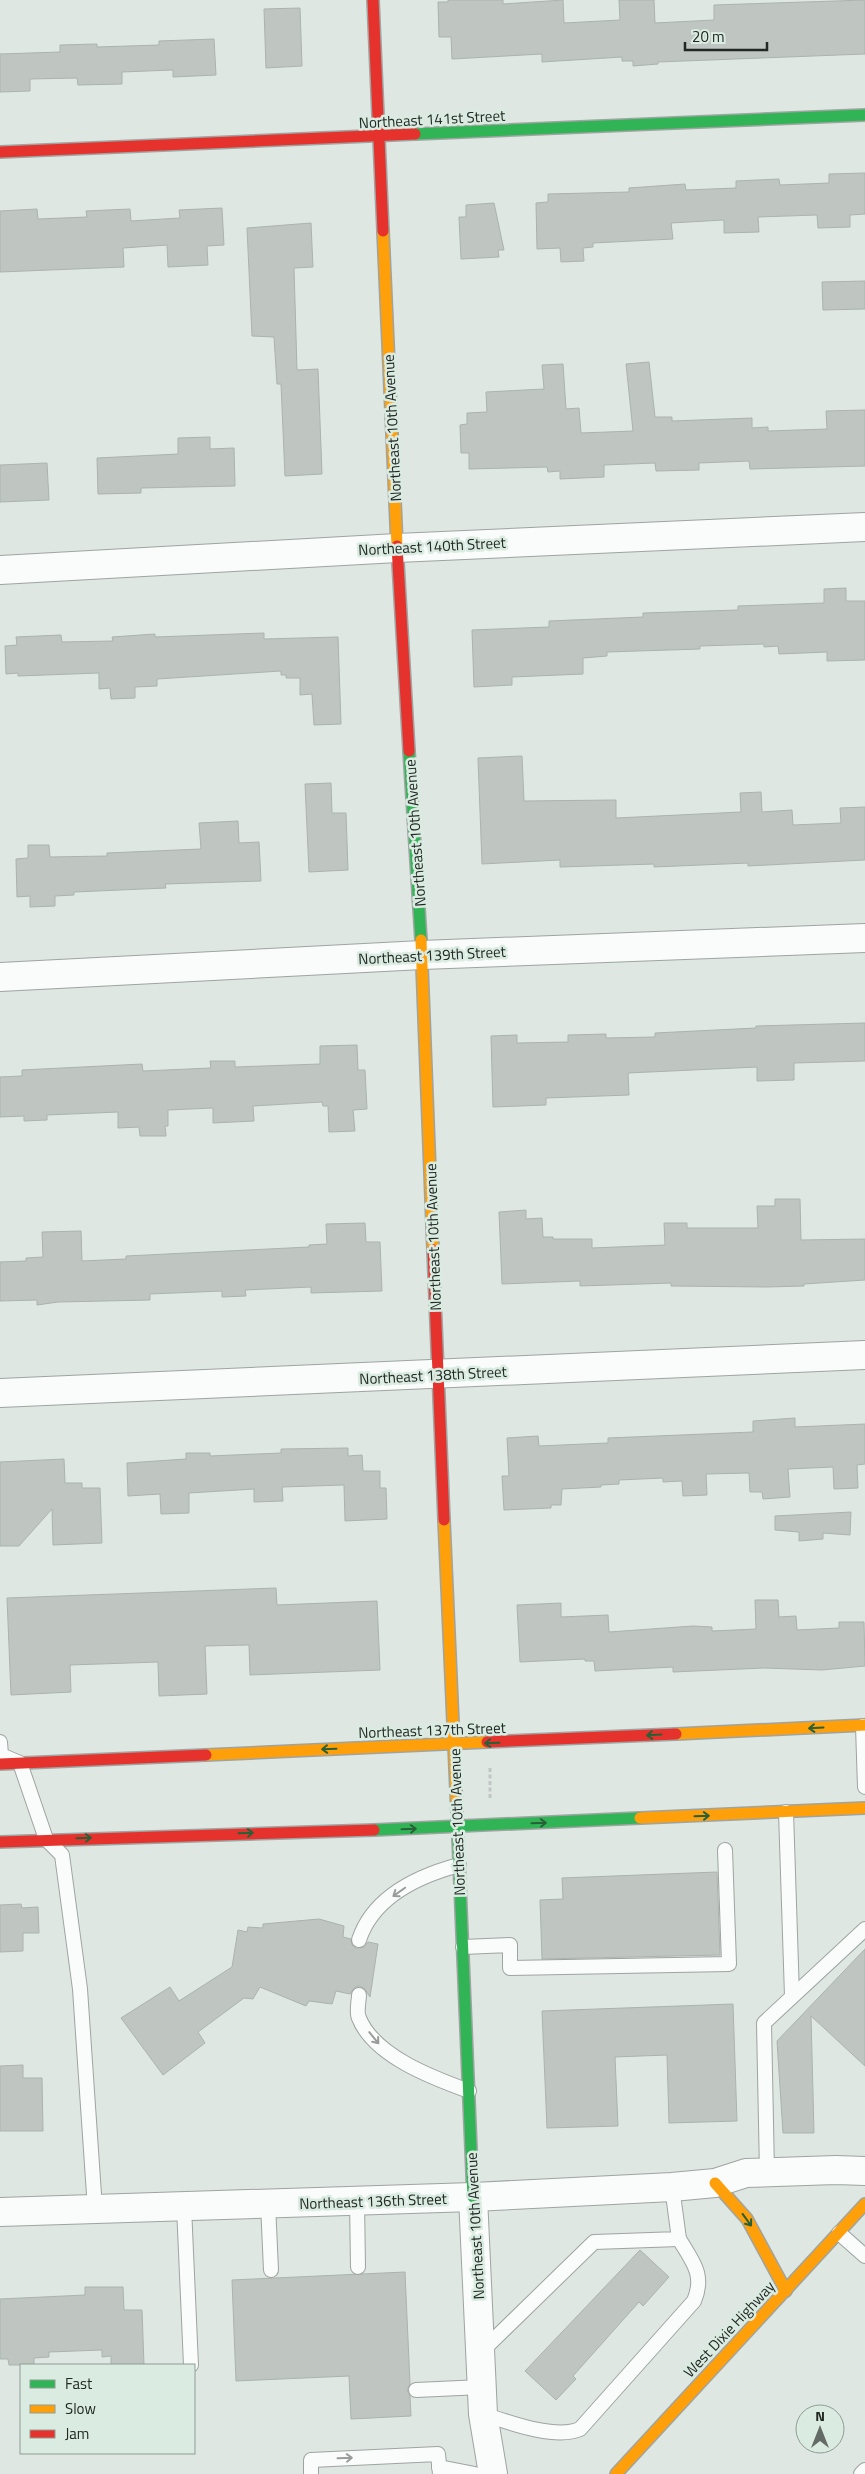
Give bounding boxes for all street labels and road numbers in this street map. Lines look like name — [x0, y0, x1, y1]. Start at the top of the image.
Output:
street label: Northeast 141st Street — [358, 104, 506, 134]
street label: Northeast 10th Avenue — [377, 354, 407, 502]
street label: Northeast 140th Street — [358, 531, 507, 561]
street label: Northeast 10th Avenue — [398, 759, 432, 907]
street label: Northeast 139th Street — [358, 940, 507, 970]
street label: Northeast 10th Avenue — [419, 1163, 447, 1311]
street label: Northeast 138th Street — [359, 1360, 508, 1390]
street label: Northeast 137th Street — [358, 1716, 507, 1744]
street label: Northeast 10th Avenue — [443, 1748, 471, 1896]
street label: Northeast 10th Avenue — [460, 2152, 490, 2300]
street label: Northeast 136th Street — [299, 2187, 448, 2215]
street label: West Dixie Highway — [678, 2275, 780, 2383]

